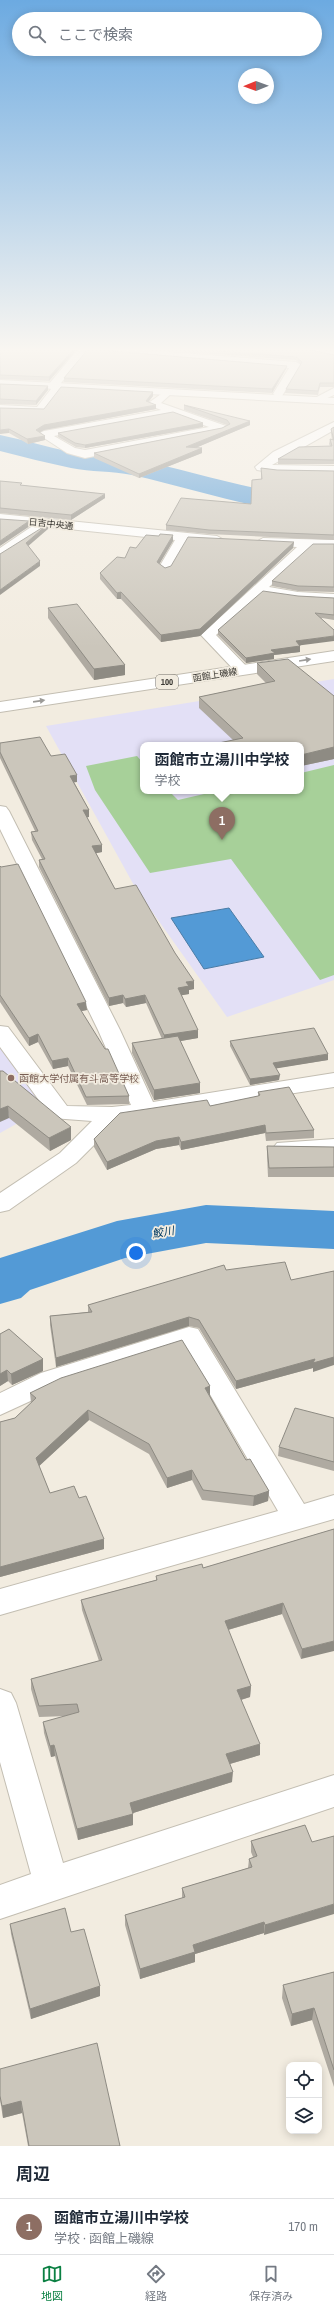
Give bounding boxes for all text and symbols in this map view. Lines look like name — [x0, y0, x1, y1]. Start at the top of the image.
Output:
search box — [12, 12, 322, 56]
icon: search — [26, 23, 48, 45]
text: ここで検索 — [58, 24, 133, 45]
north arrow — [238, 68, 274, 104]
street label: 日吉中央通 — [28, 516, 74, 532]
one-way arrow — [299, 657, 312, 663]
street label: 函館上磯線 — [192, 665, 239, 684]
road number: 100 — [156, 675, 178, 689]
one-way arrow — [33, 698, 45, 704]
popup — [140, 742, 304, 794]
text: 函館市立湯川中学校 — [154, 749, 290, 770]
text: 学校 — [154, 772, 181, 789]
pin: 1 — [209, 807, 235, 840]
place label: 函館大学付属有斗高等学校 — [19, 1072, 139, 1085]
marker: 函館大学付属有斗高等学校 — [6, 1073, 16, 1083]
water label: 鮫川 — [151, 1223, 176, 1241]
your location — [126, 1243, 146, 1263]
map controls — [286, 2062, 322, 2134]
button: locate — [286, 2062, 322, 2098]
button: layers — [286, 2098, 322, 2134]
text: 周辺 — [16, 2162, 50, 2185]
text: 函館市立湯川中学校 — [54, 2207, 189, 2228]
text: 1 — [26, 2218, 32, 2235]
text: 170 m — [288, 2218, 318, 2235]
text: 学校 · 函館上磯線 — [54, 2230, 154, 2247]
tab: 地図 — [41, 2263, 63, 2303]
tab: 経路 — [145, 2263, 167, 2303]
tab: 保存済み — [249, 2263, 293, 2303]

